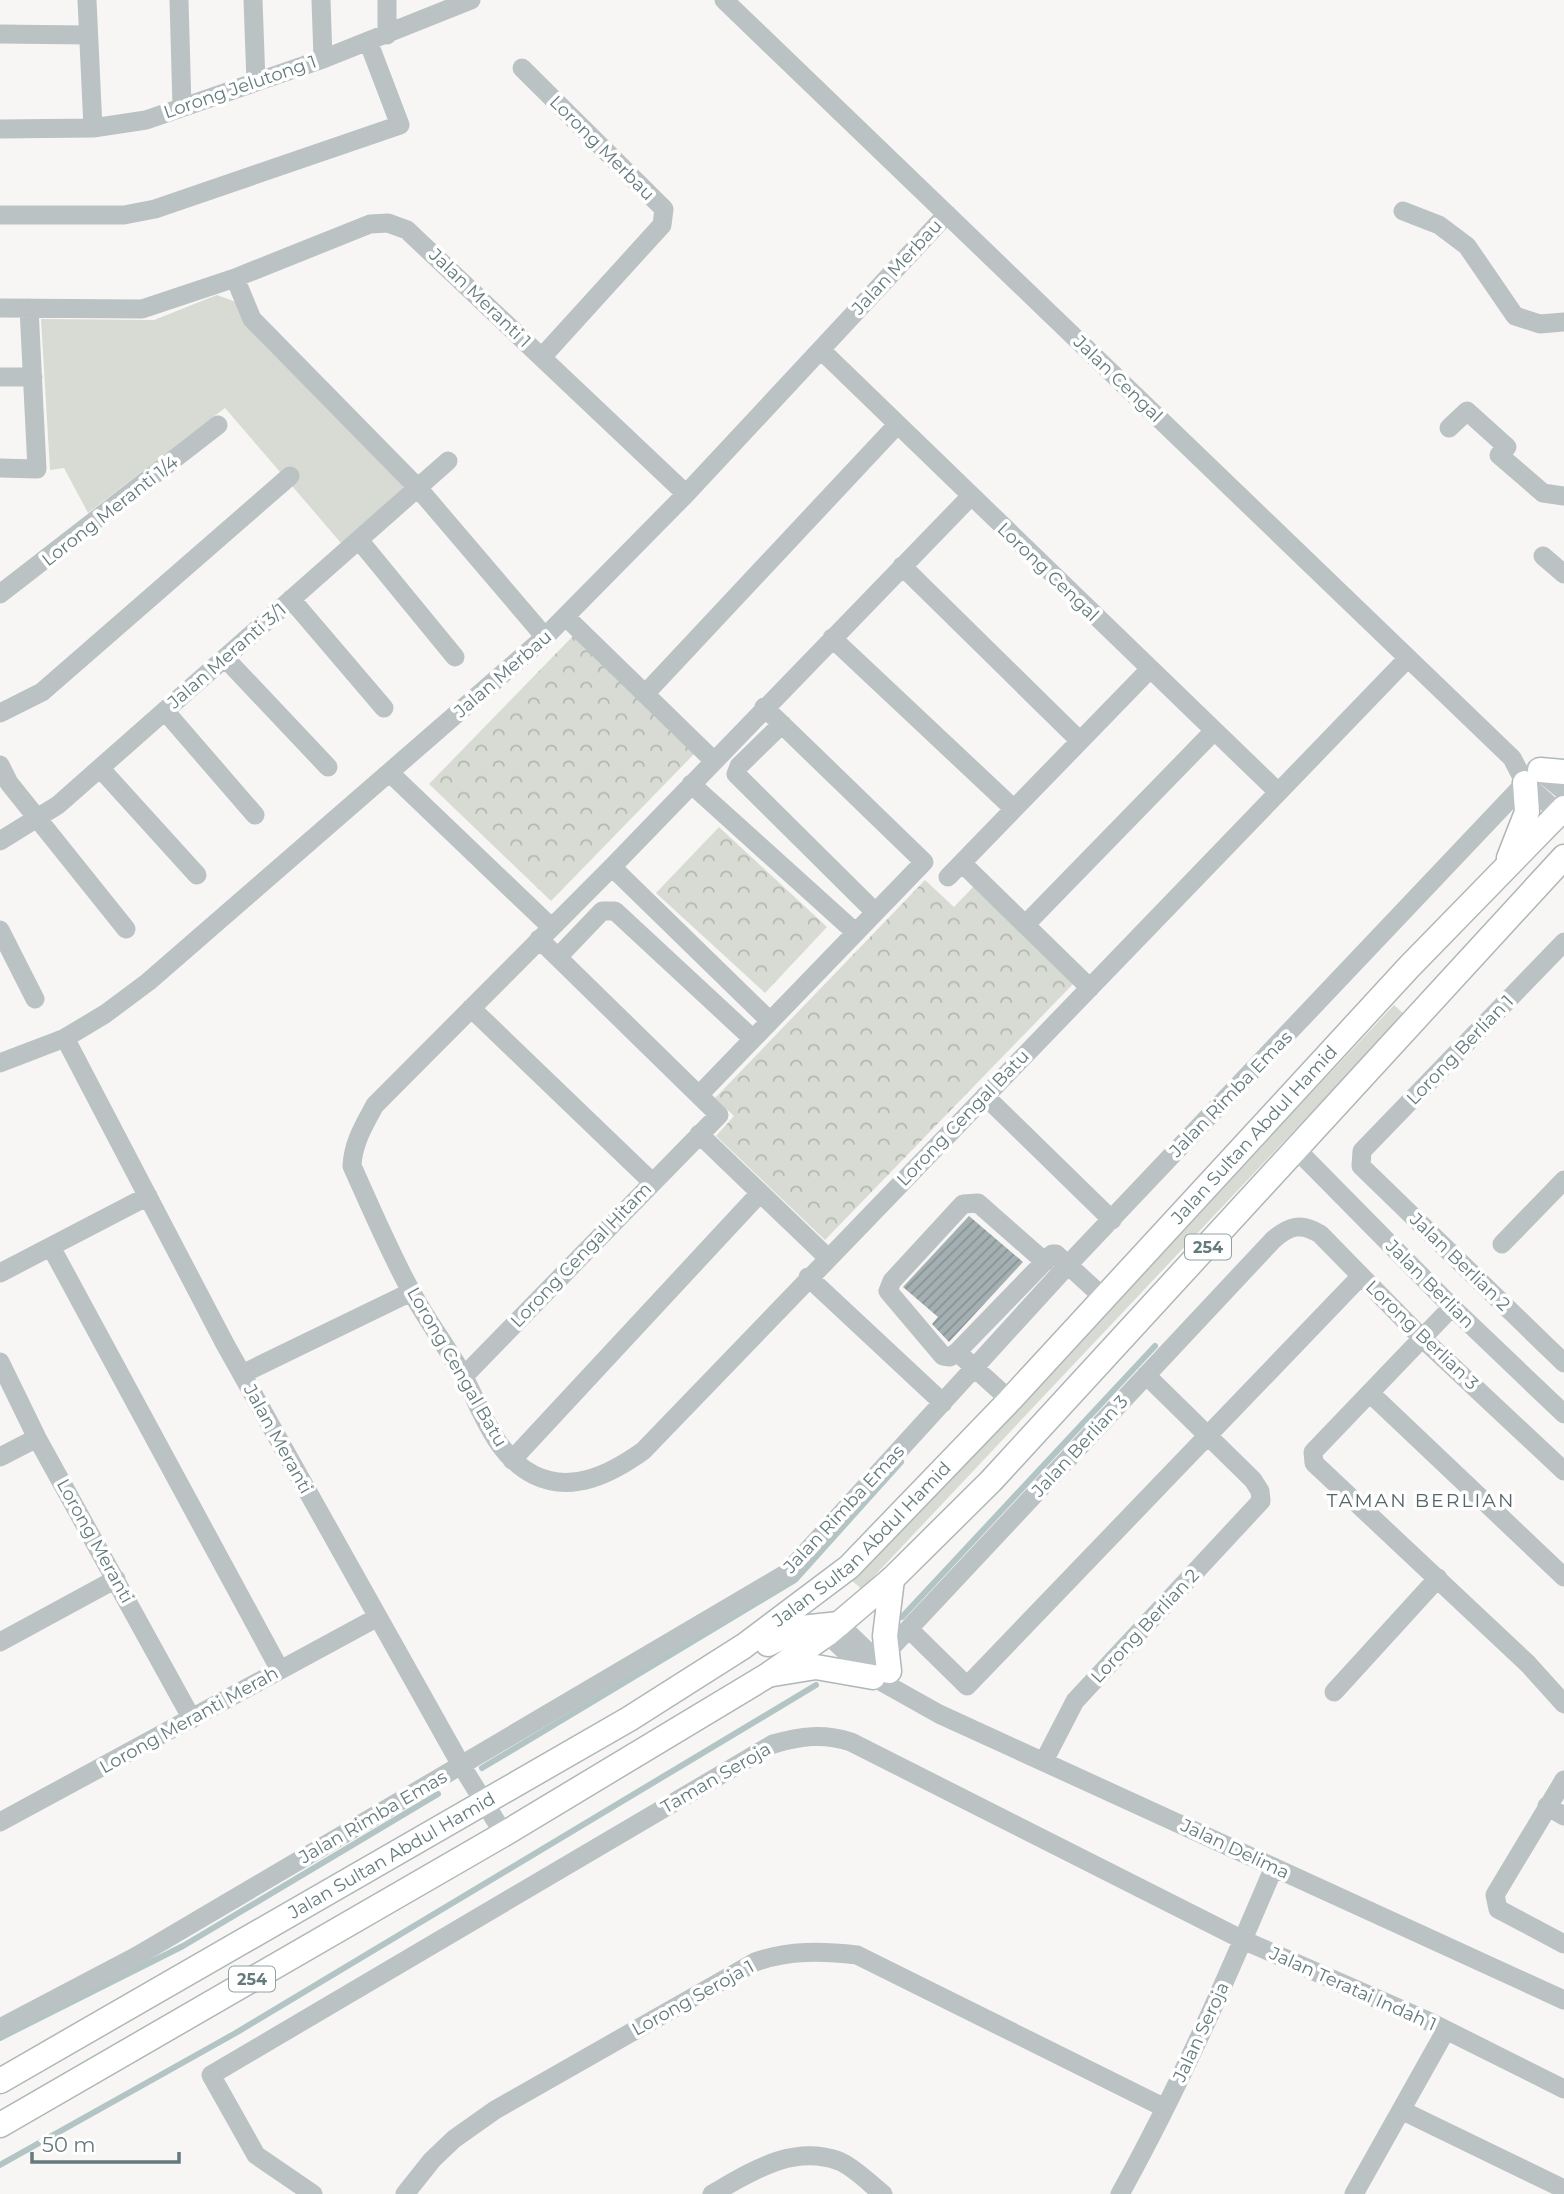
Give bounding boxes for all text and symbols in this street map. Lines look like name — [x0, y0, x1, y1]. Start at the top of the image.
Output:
street label: Lorong Jelutong 1 — [161, 51, 319, 123]
street label: Lorong Merbau — [545, 91, 659, 205]
street label: Jalan Merbau — [847, 215, 947, 320]
street label: Jalan Meranti 1 — [424, 243, 535, 352]
street label: Jalan Cengal — [1068, 330, 1167, 427]
street label: Lorong Meranti 1/4 — [38, 451, 183, 571]
street label: Lorong Cengal — [993, 518, 1103, 626]
street label: Jalan Meranti 3/1 — [163, 599, 291, 714]
street label: Jalan Merbau — [449, 626, 556, 723]
street label: Lorong Berlian 1 — [1402, 990, 1518, 1110]
street label: Jalan Rimba Emas — [1164, 1026, 1297, 1162]
street label: Jalan Sultan Abdul Hamid — [1166, 1041, 1342, 1229]
street label: Lorong Cengal Batu — [892, 1045, 1034, 1191]
street label: Lorong Cengal Hitam — [506, 1178, 656, 1332]
street label: Jalan Berlian 2 — [1405, 1209, 1515, 1315]
road number: 254 — [1185, 1234, 1231, 1260]
street label: Jalan Berlian — [1381, 1235, 1479, 1333]
street label: Lorong Berlian 3 — [1361, 1276, 1483, 1394]
street label: Lorong Cengal Batu — [402, 1283, 512, 1451]
street label: Jalan Meranti — [238, 1380, 317, 1497]
street label: Jalan Berlian 3 — [1027, 1391, 1133, 1502]
street label: Jalan Rimba Emas — [778, 1440, 909, 1578]
street label: Jalan Sultan Abdul Hamid — [767, 1457, 956, 1632]
street label: Lorong Meranti — [52, 1475, 138, 1607]
district label: TAMAN BERLIAN — [1327, 1489, 1515, 1512]
street label: Lorong Berlian 2 — [1086, 1564, 1204, 1688]
street label: Lorong Meranti Merah — [96, 1662, 282, 1778]
street label: Taman Seroja — [657, 1738, 775, 1818]
street label: Jalan Rimba Emas — [294, 1766, 451, 1869]
street label: Jalan Sultan Abdul Hamid — [284, 1787, 499, 1924]
street label: Jalan Delima — [1176, 1814, 1293, 1884]
street label: Jalan Teratai Indah 1 — [1265, 1942, 1440, 2036]
street label: Lorong Seroja 1 — [628, 1955, 758, 2041]
road number: 254 — [229, 1966, 275, 1992]
street label: Jalan Seroja — [1168, 1979, 1234, 2086]
scale bar — [32, 2120, 178, 2164]
text: 50 m — [42, 2132, 96, 2157]

